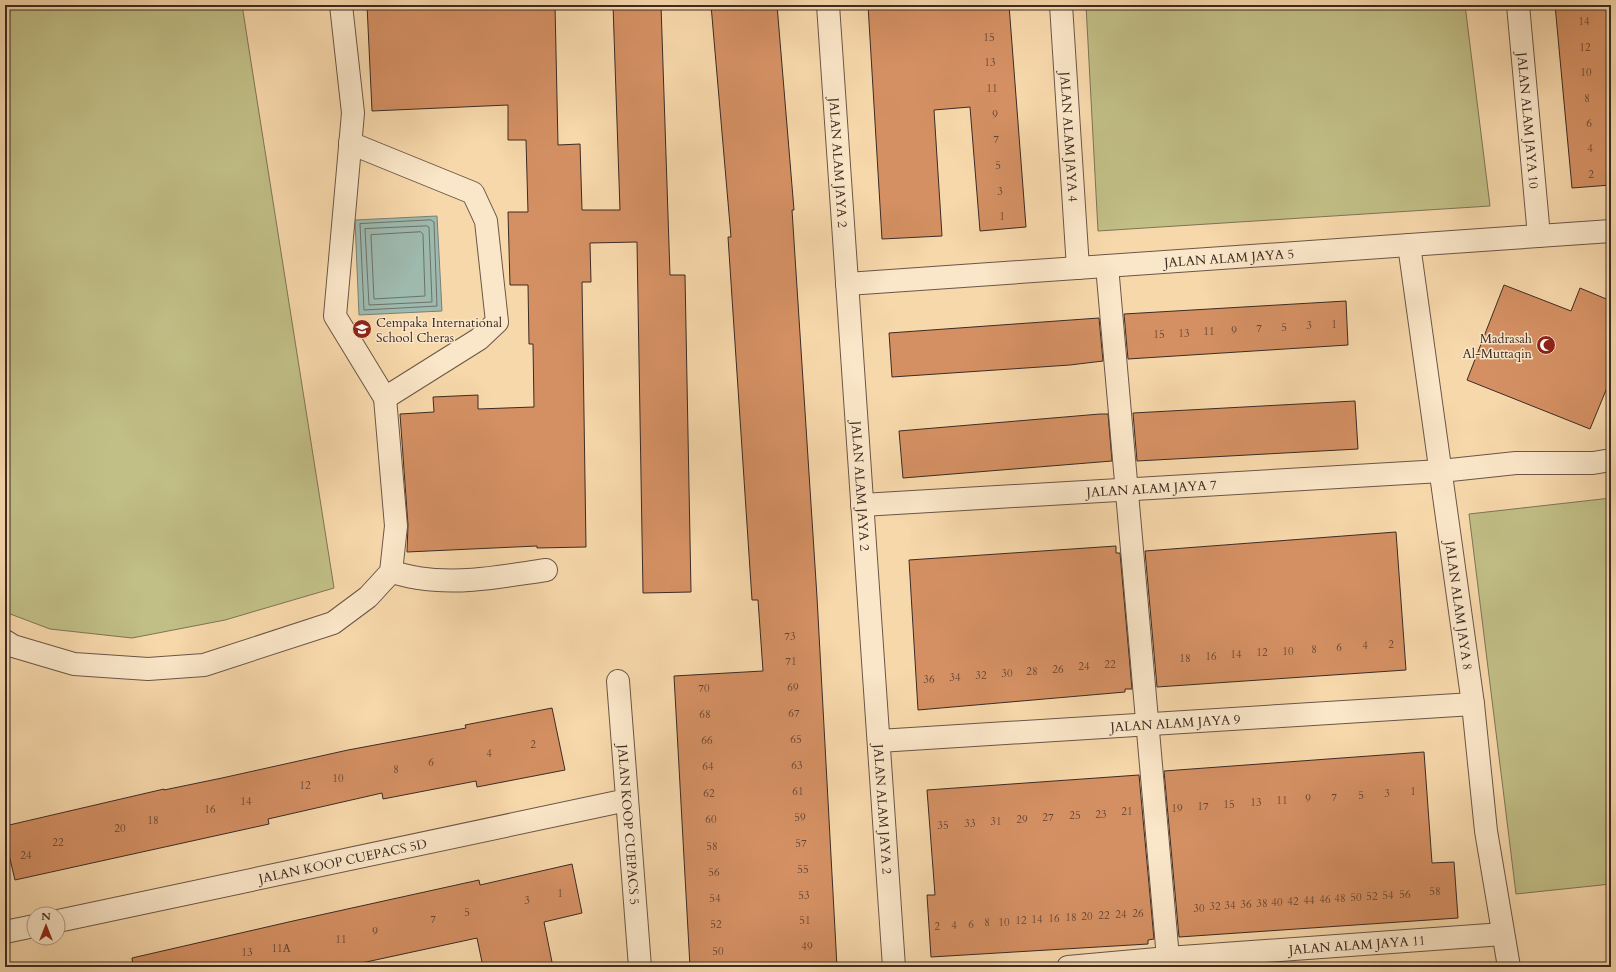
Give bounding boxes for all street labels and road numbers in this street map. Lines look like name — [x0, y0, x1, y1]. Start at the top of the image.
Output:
street label: JALAN ALAM JAYA 10 — [1512, 50, 1543, 190]
street label: JALAN ALAM JAYA 4 — [1055, 69, 1082, 203]
street label: JALAN ALAM JAYA 2 — [824, 95, 851, 229]
street label: JALAN ALAM JAYA 5 — [1162, 245, 1295, 272]
street label: JALAN ALAM JAYA 2 — [846, 418, 873, 552]
street label: JALAN ALAM JAYA 7 — [1084, 476, 1217, 502]
street label: JALAN ALAM JAYA 8 — [1440, 538, 1476, 671]
street label: JALAN ALAM JAYA 9 — [1108, 710, 1241, 737]
street label: JALAN KOOP CUEPACS 5 — [613, 742, 643, 906]
street label: JALAN ALAM JAYA 2 — [869, 742, 896, 875]
street label: JALAN KOOP CUEPACS 5D — [255, 835, 429, 889]
street label: JALAN ALAM JAYA 11 — [1286, 932, 1426, 959]

